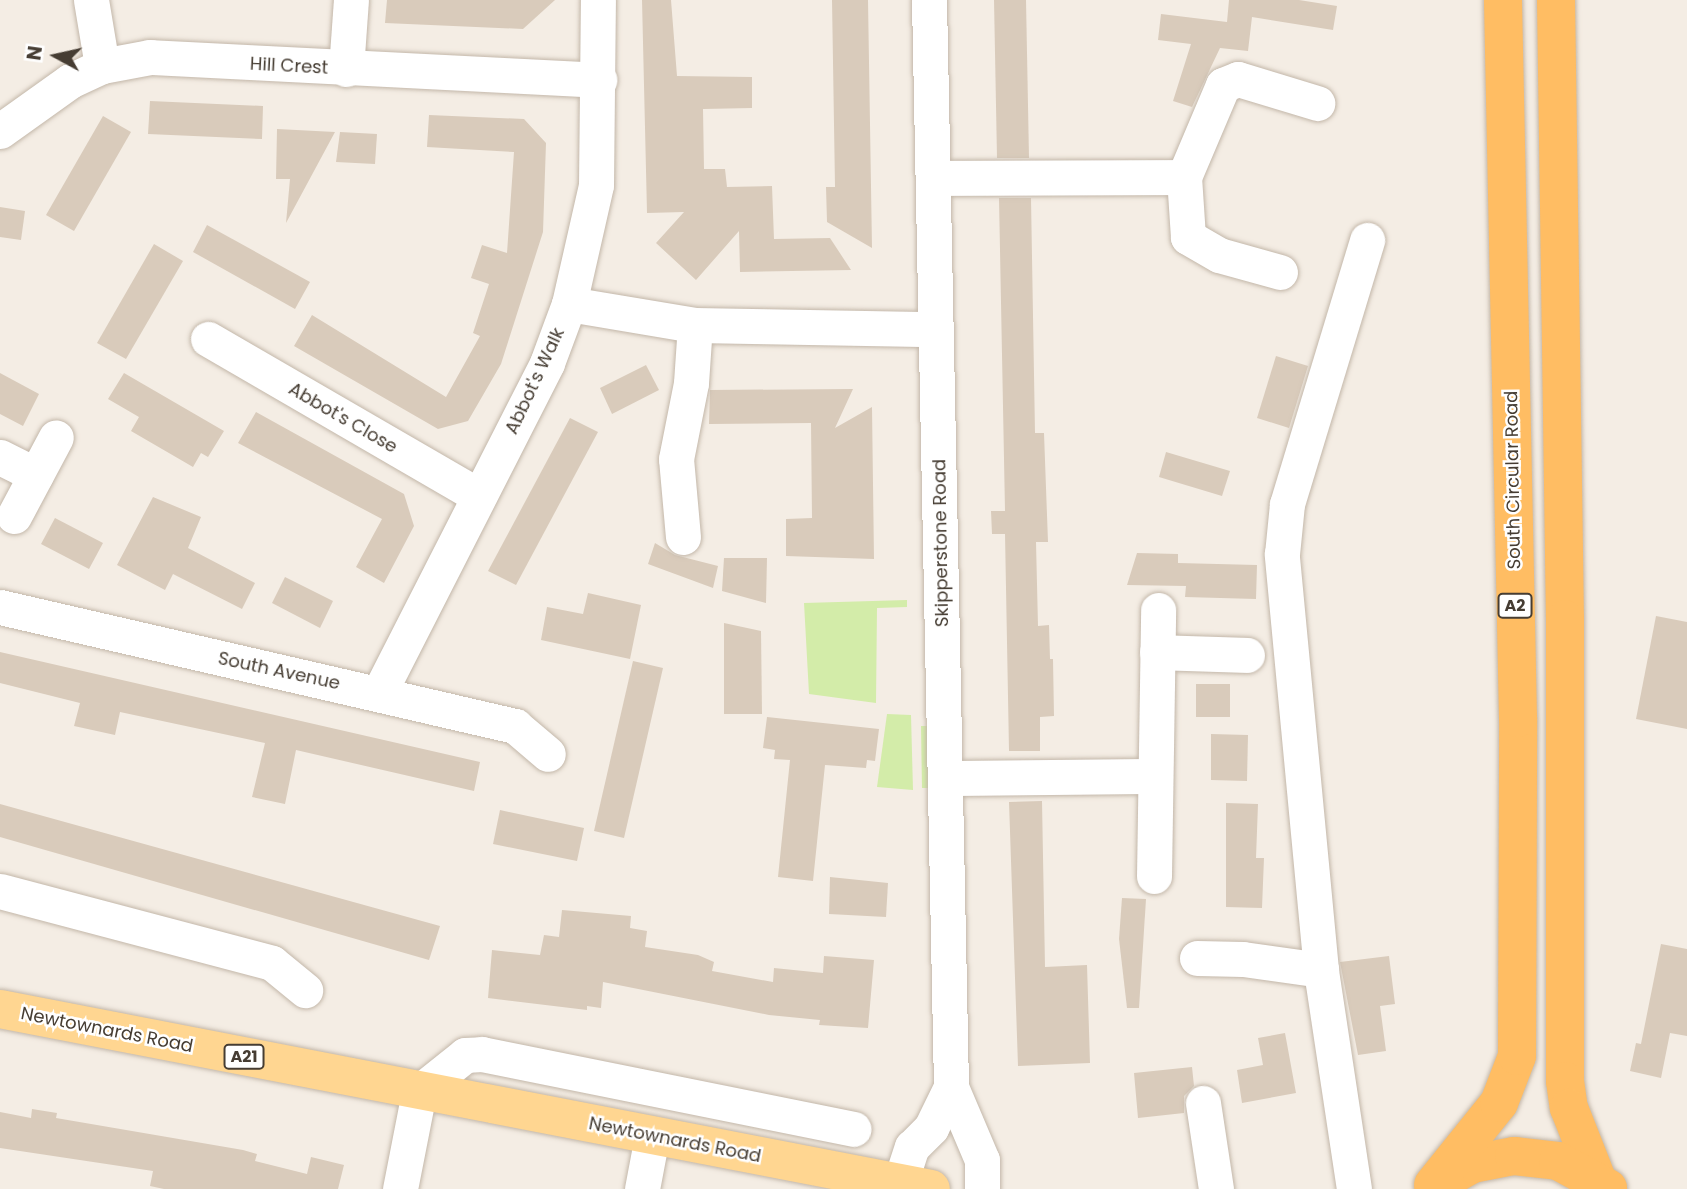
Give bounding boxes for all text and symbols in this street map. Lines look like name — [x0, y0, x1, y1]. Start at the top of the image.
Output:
north arrow — [21, 21, 91, 91]
text: N — [20, 44, 49, 62]
street label: Hill Crest — [249, 53, 329, 79]
street label: Abbot's Walk — [501, 324, 569, 438]
street label: Abbot's Close — [285, 378, 401, 458]
street label: South Circular Road — [1501, 390, 1525, 570]
street label: Skipperstone Road — [929, 459, 953, 627]
road number: A2 — [1498, 594, 1532, 618]
street label: South Avenue — [216, 648, 342, 694]
street label: Newtownards Road — [19, 1003, 195, 1057]
road number: A21 — [223, 1044, 265, 1070]
street label: Newtownards Road — [587, 1113, 763, 1167]

